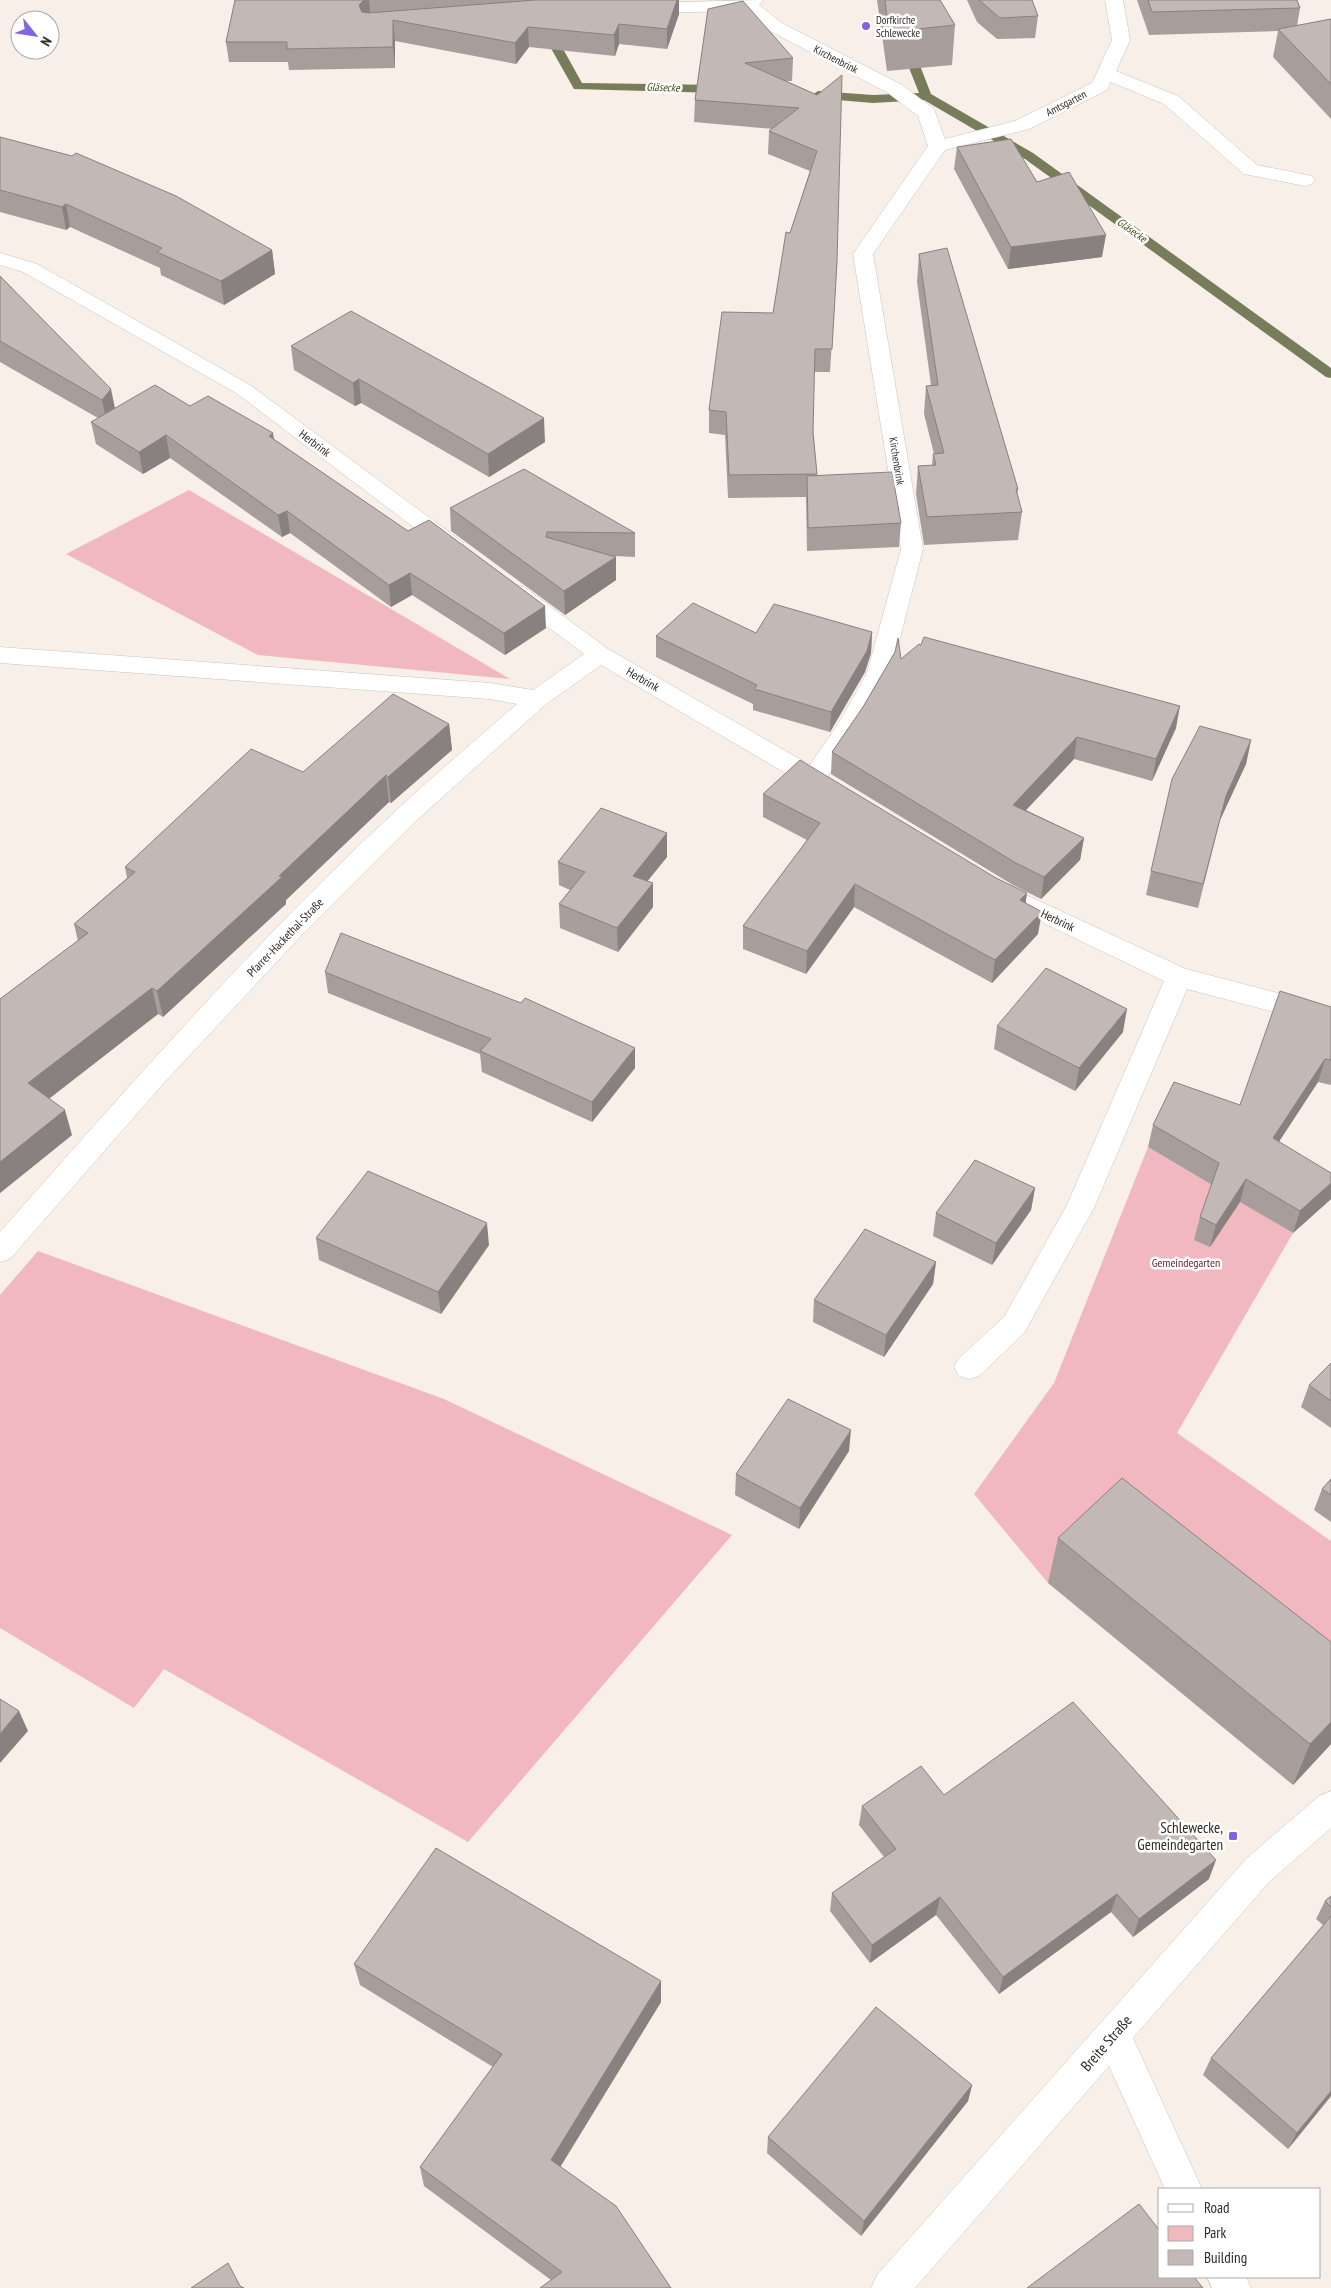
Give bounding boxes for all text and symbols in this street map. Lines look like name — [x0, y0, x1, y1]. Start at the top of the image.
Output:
north arrow — [10, 10, 60, 60]
place label: Dorfkirche Schlewecke — [876, 13, 920, 40]
marker: Dorfkirche Schlewecke — [860, 20, 872, 32]
text: N — [37, 34, 56, 49]
street label: Kirchenbrink — [811, 42, 861, 77]
water label: Gläsecke — [646, 79, 681, 95]
street label: Amtsgarten — [1043, 87, 1089, 119]
water label: Gläsecke — [1114, 215, 1151, 246]
street label: Herbrink — [296, 426, 334, 460]
street label: Kirchenbrink — [886, 436, 908, 487]
street label: Herbrink — [624, 664, 663, 695]
street label: Pfarrer-Hackethal-Straße — [244, 894, 326, 979]
street label: Herbrink — [1039, 906, 1078, 934]
park label: Gemeindegarten — [1152, 1255, 1220, 1270]
place label: Schlewecke, Gemeindegarten — [1137, 1818, 1223, 1854]
marker: Schlewecke, Gemeindegarten — [1227, 1830, 1239, 1842]
street label: Breite Straße — [1076, 2011, 1136, 2075]
legend — [1158, 2188, 1321, 2278]
text: Road — [1204, 2198, 1230, 2217]
text: Park — [1204, 2223, 1226, 2242]
text: Building — [1204, 2248, 1247, 2267]

